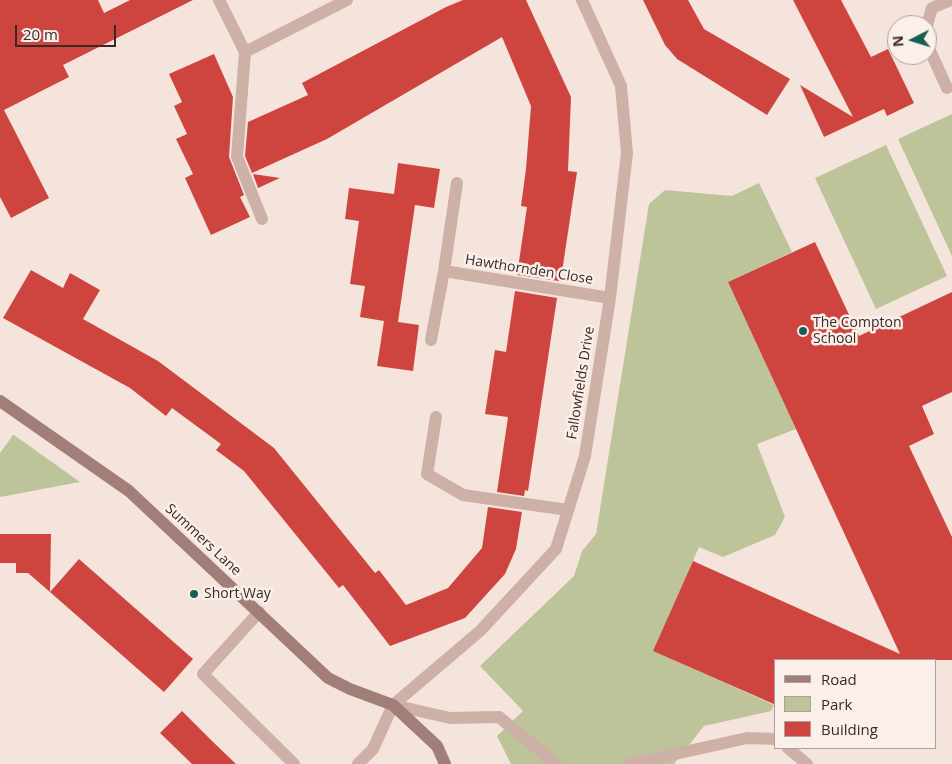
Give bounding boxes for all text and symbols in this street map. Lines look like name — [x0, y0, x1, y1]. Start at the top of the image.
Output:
scale bar — [18, 15, 119, 47]
north arrow — [887, 15, 937, 65]
text: 20 m — [23, 24, 58, 44]
text: N — [888, 35, 908, 48]
street label: Hawthornden Close — [464, 252, 594, 288]
place label: The Compton School — [813, 315, 902, 348]
street label: Fallowfields Drive — [564, 325, 598, 441]
marker: The Compton School — [797, 325, 809, 337]
street label: Summers Lane — [162, 501, 244, 579]
place label: Short Way — [204, 586, 271, 602]
marker: Short Way — [188, 588, 200, 600]
legend — [774, 659, 937, 749]
text: Road — [821, 669, 857, 689]
text: Park — [821, 694, 852, 714]
text: Building — [821, 719, 878, 739]

